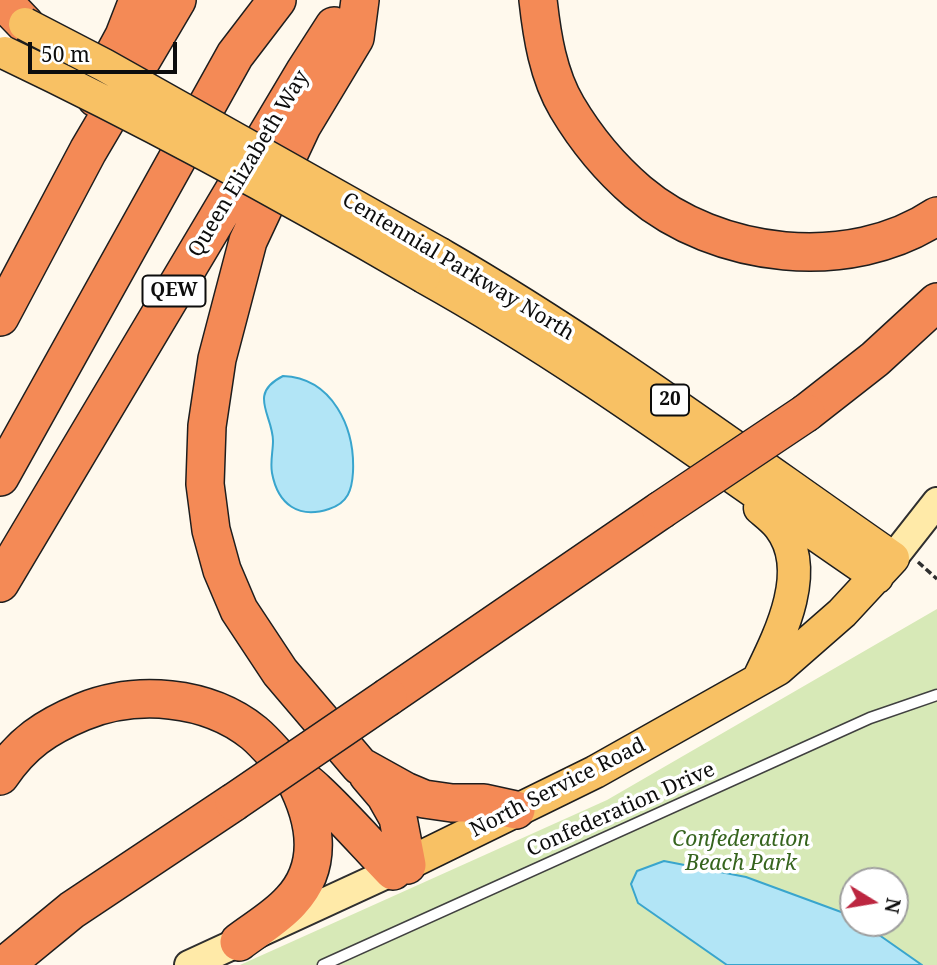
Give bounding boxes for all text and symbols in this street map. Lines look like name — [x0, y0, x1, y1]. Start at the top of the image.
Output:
scale bar — [32, 28, 180, 72]
text: 50 m — [41, 40, 90, 68]
street label: Queen Elizabeth Way — [183, 66, 315, 262]
street label: Centennial Parkway North — [337, 188, 579, 346]
road number: QEW — [142, 276, 206, 306]
road number: 20 — [651, 384, 689, 416]
street label: North Service Road — [466, 733, 650, 843]
street label: Confederation Drive — [523, 757, 719, 863]
park label: Confederation Beach Park — [672, 827, 810, 877]
north arrow — [839, 867, 909, 937]
text: N — [878, 896, 907, 915]

